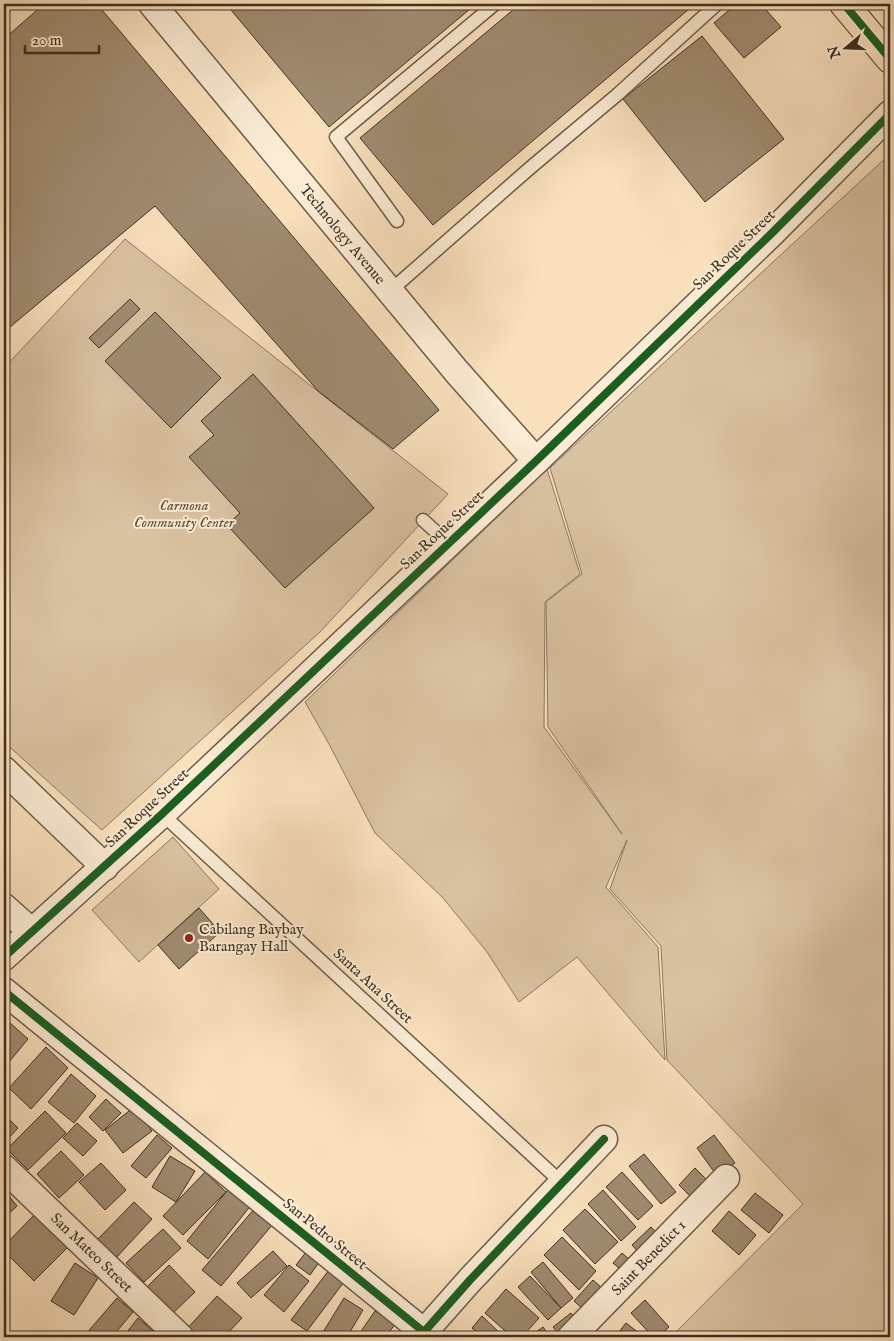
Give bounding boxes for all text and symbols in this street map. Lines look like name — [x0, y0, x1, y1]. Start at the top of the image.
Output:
scale bar — [25, 22, 99, 54]
north arrow — [822, 22, 872, 72]
text: 20 m — [32, 31, 62, 50]
text: N — [824, 43, 845, 62]
street label: Technology Avenue — [296, 180, 390, 288]
street label: San Roque Street — [689, 206, 779, 294]
street label: San Roque Street — [396, 486, 488, 574]
park label: Carmona Community Center — [134, 496, 235, 532]
street label: San Roque Street — [101, 764, 193, 852]
place label: Cabilang Baybay Barangay Hall — [199, 920, 304, 956]
marker: Cabilang Baybay Barangay Hall — [183, 932, 195, 944]
street label: Santa Ana Street — [329, 944, 417, 1028]
street label: San Pedro Street — [279, 1194, 371, 1274]
street label: San Mateo Street — [47, 1209, 137, 1296]
street label: Saint Benedict 1 — [607, 1216, 690, 1300]

